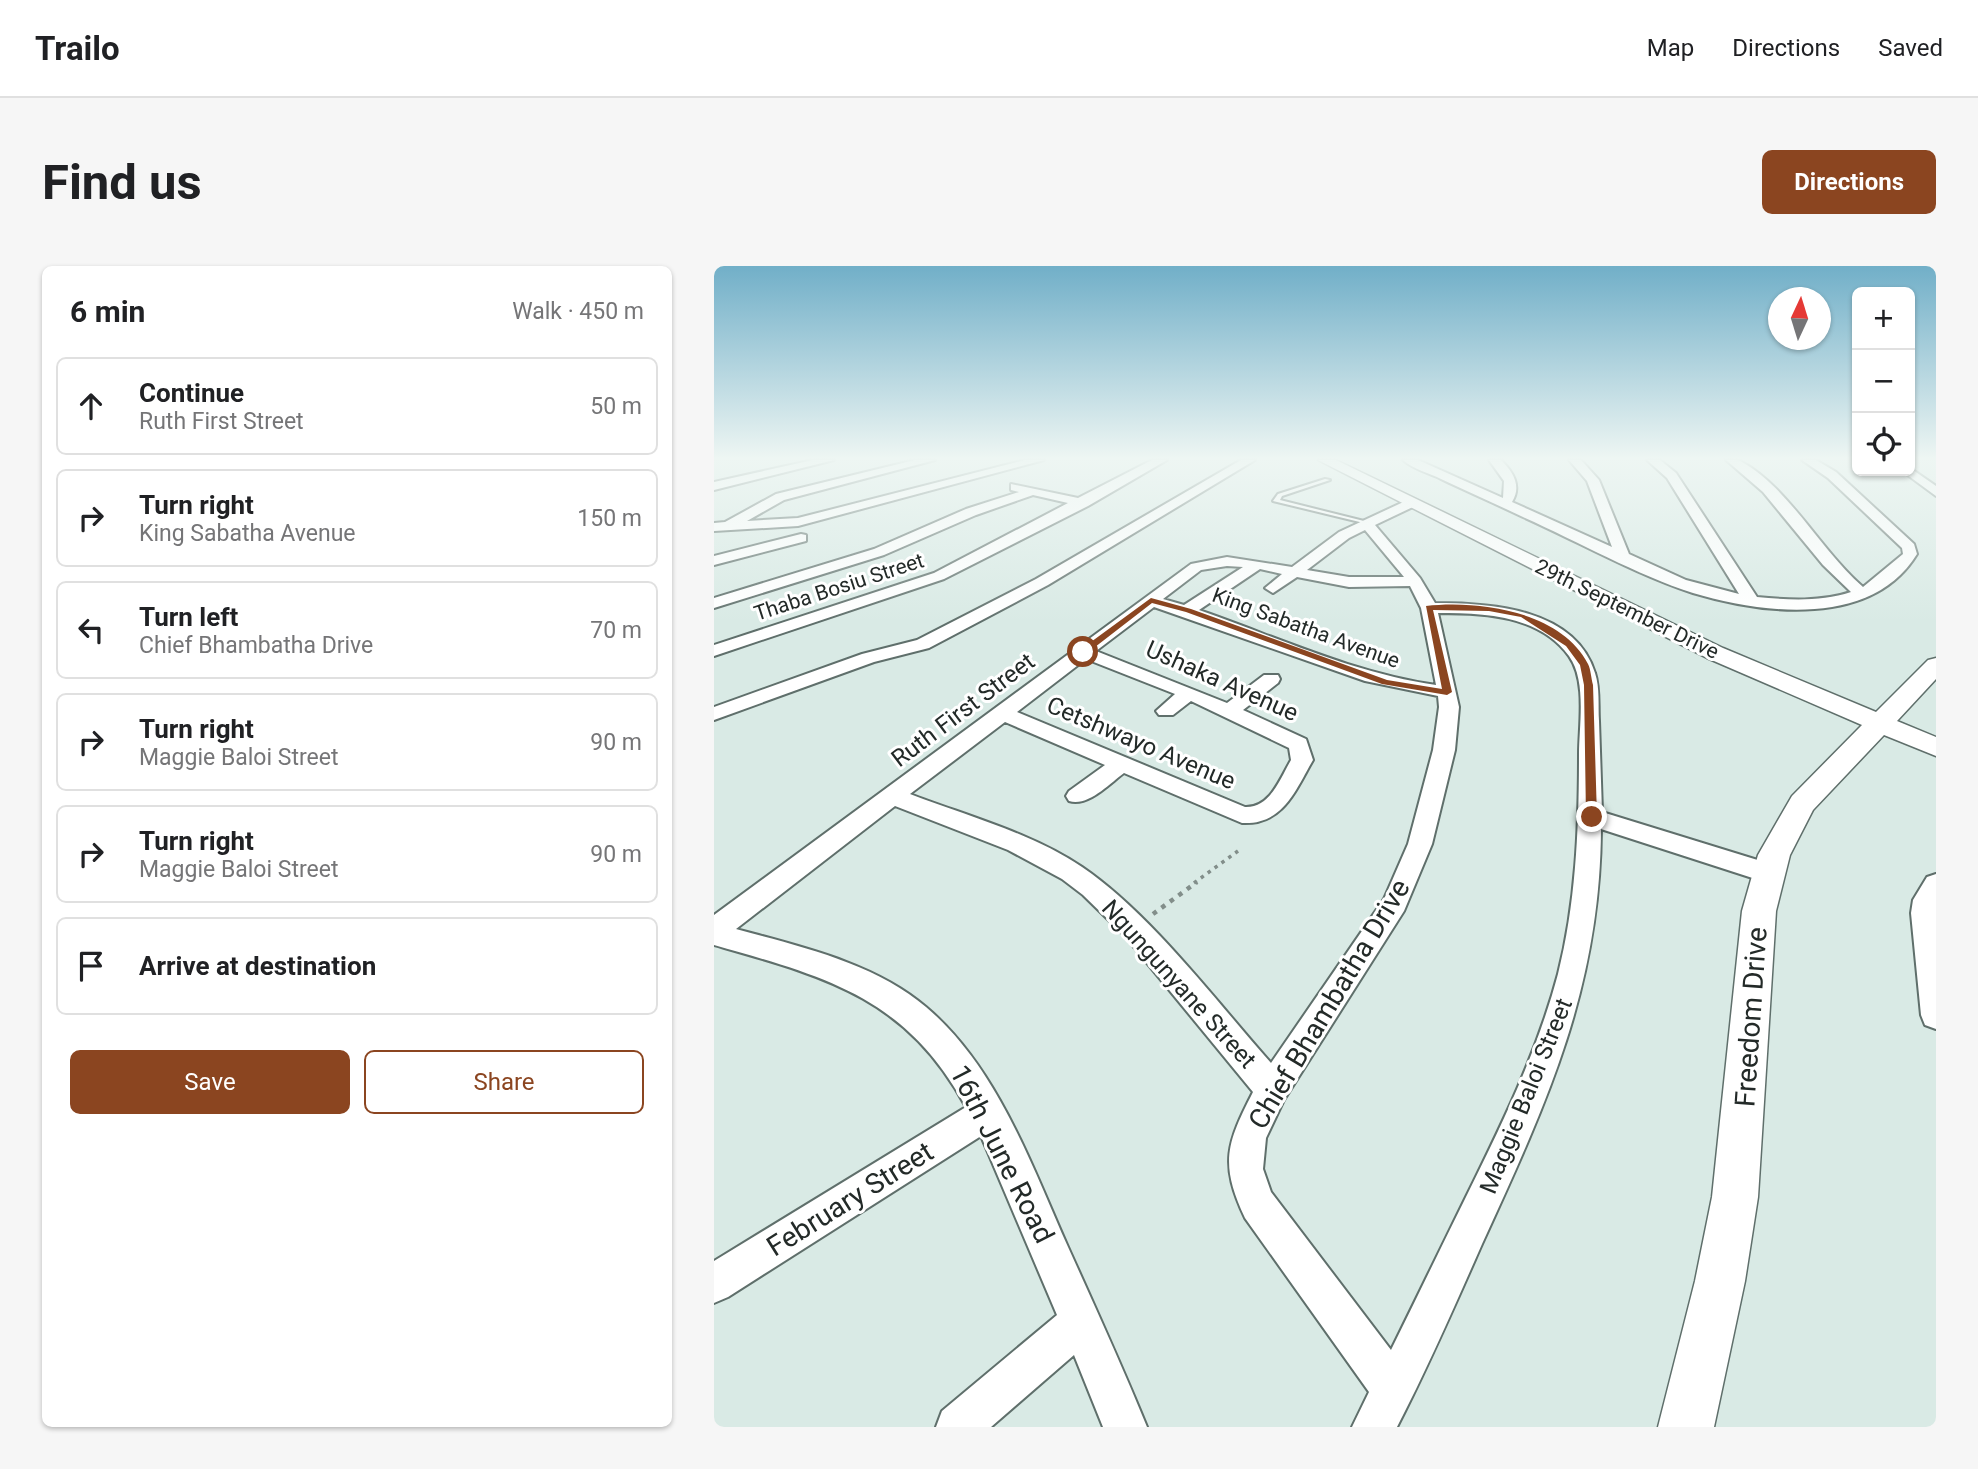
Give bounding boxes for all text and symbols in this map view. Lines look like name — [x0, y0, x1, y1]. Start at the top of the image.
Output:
text: Trailo — [35, 29, 120, 68]
text: Map — [1647, 34, 1694, 62]
text: Directions — [1732, 34, 1840, 62]
text: Saved — [1878, 34, 1943, 62]
button: Directions — [1762, 150, 1936, 214]
text: Find us — [42, 154, 202, 211]
north arrow — [1768, 287, 1831, 350]
map controls — [1852, 287, 1915, 476]
button: + — [1852, 287, 1915, 350]
text: 6 min — [70, 294, 145, 329]
text: Walk · 450 m — [512, 298, 644, 325]
button: − — [1852, 350, 1915, 413]
text: Continue — [139, 378, 244, 408]
icon: ahead — [72, 387, 110, 425]
text: 50 m — [590, 393, 642, 420]
text: Ruth First Street — [139, 408, 304, 435]
button: locate — [1852, 413, 1915, 476]
text: Turn right — [139, 490, 254, 520]
icon: right — [72, 499, 110, 537]
text: 150 m — [577, 505, 642, 532]
text: King Sabatha Avenue — [139, 520, 356, 547]
street label: Thaba Bosiu Street — [751, 548, 927, 626]
street label: 29th September Drive — [1531, 554, 1723, 664]
street label: King Sabatha Avenue — [1209, 583, 1403, 673]
text: Turn left — [139, 602, 238, 632]
icon: left — [72, 611, 110, 649]
text: 70 m — [590, 617, 642, 644]
text: Chief Bhambatha Drive — [139, 632, 373, 659]
street label: Ushaka Avenue — [1141, 635, 1303, 727]
route start — [1067, 636, 1098, 667]
street label: Ruth First Street — [886, 647, 1040, 773]
street label: Cetshwayo Avenue — [1043, 691, 1239, 795]
text: Turn right — [139, 714, 254, 744]
icon: right — [72, 723, 110, 761]
text: 90 m — [590, 729, 642, 756]
text: Maggie Baloi Street — [139, 744, 338, 771]
route end — [1576, 801, 1607, 832]
text: Turn right — [139, 826, 254, 856]
icon: right — [72, 835, 110, 873]
text: 90 m — [590, 841, 642, 868]
text: Maggie Baloi Street — [139, 856, 338, 883]
street label: Chief Bhambatha Drive — [1241, 873, 1417, 1135]
street label: Ngungunyane Street — [1096, 894, 1262, 1074]
street label: Freedom Drive — [1728, 926, 1774, 1108]
icon: arrive — [72, 947, 110, 985]
text: Arrive at destination — [139, 951, 376, 981]
street label: Maggie Baloi Street — [1474, 994, 1578, 1198]
button: Save — [70, 1050, 350, 1114]
button: Share — [364, 1050, 644, 1114]
street label: 16th June Road — [943, 1059, 1061, 1249]
street label: February Street — [761, 1135, 939, 1263]

